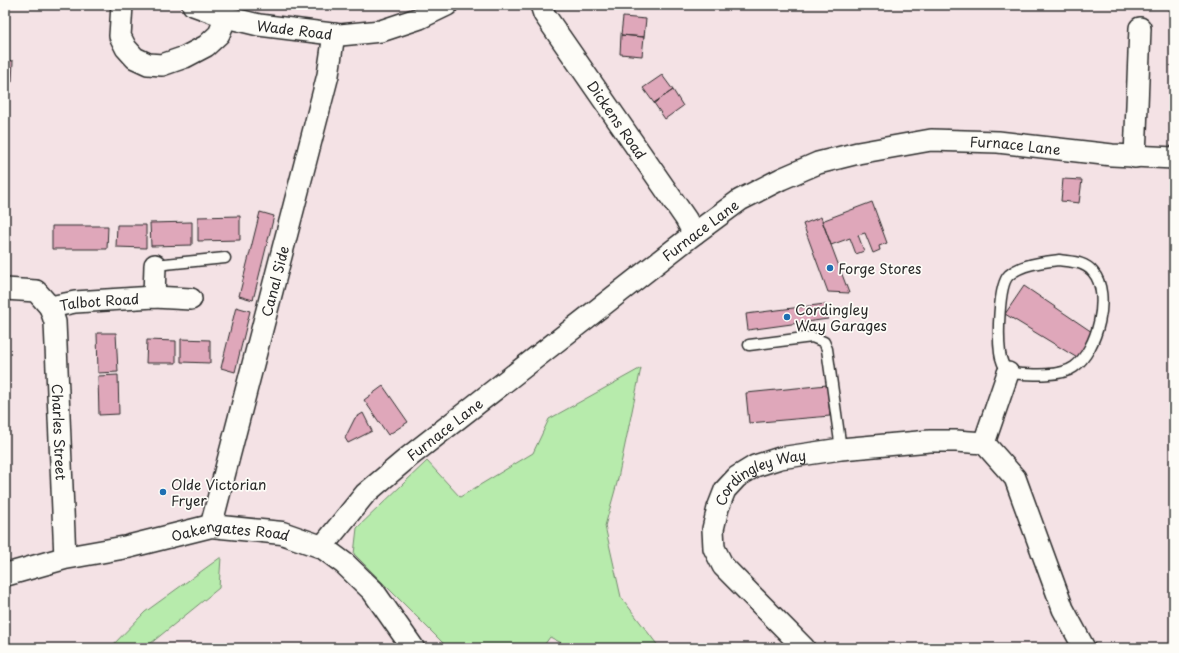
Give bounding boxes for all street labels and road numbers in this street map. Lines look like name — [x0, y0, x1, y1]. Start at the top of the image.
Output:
street label: Wade Road — [256, 14, 334, 44]
street label: Dickens Road — [583, 76, 652, 163]
street label: Furnace Lane — [969, 131, 1062, 160]
street label: Furnace Lane — [657, 194, 743, 266]
street label: Canal Side — [255, 243, 294, 319]
street label: Talbot Road — [57, 287, 140, 315]
street label: Charles Street — [47, 383, 72, 481]
street label: Furnace Lane — [402, 392, 487, 465]
street label: Cordingley Way — [709, 444, 807, 509]
street label: Oakengates Road — [169, 515, 293, 546]

